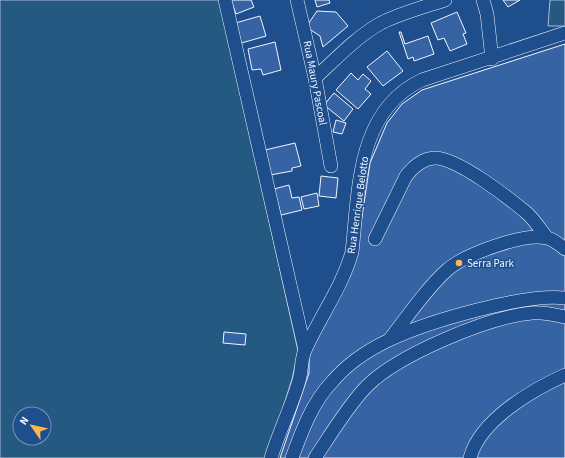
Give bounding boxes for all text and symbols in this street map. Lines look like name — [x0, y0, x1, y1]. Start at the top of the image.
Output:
street label: Rua Maury Pascoal — [299, 39, 331, 127]
street label: Rua Henrique Belotto — [344, 155, 372, 255]
place label: Serra Park — [467, 256, 515, 271]
marker: Serra Park — [454, 258, 464, 268]
north arrow — [12, 406, 52, 446]
text: N — [16, 413, 32, 428]

